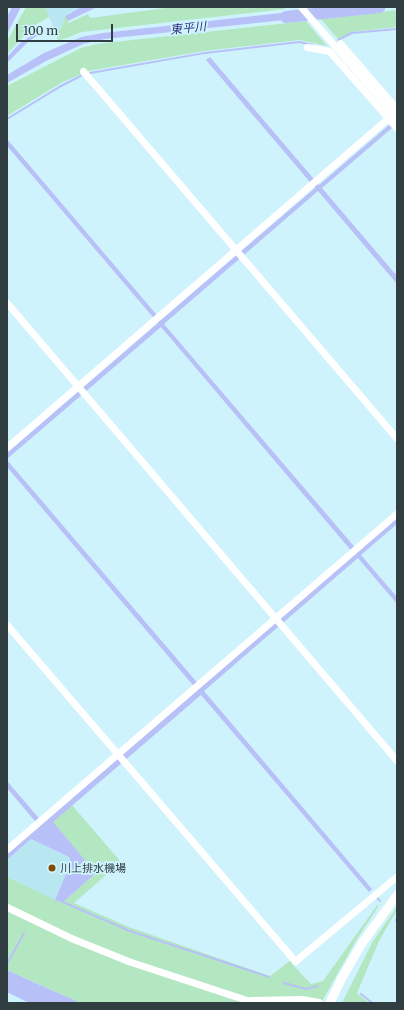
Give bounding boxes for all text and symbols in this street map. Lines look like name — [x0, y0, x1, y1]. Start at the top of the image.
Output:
scale bar — [18, 16, 115, 42]
water label: 東平川 — [169, 19, 207, 37]
text: 100 m — [23, 23, 58, 38]
place label: 川上排水機場 — [60, 861, 126, 875]
marker: 川上排水機場 — [47, 863, 57, 873]

